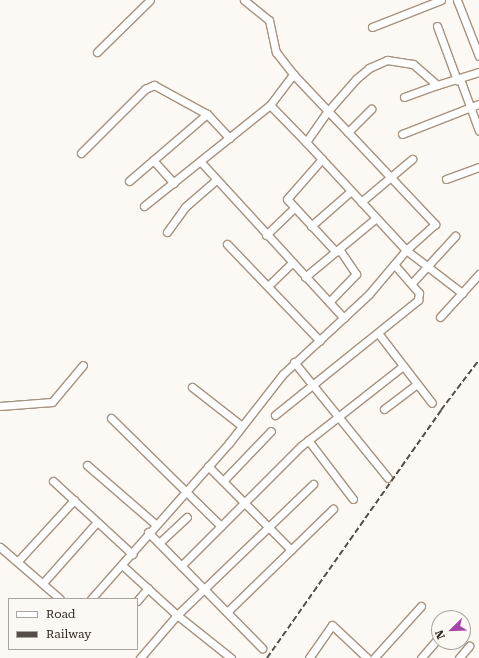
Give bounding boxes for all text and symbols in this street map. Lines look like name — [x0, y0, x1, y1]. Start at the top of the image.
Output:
legend — [8, 598, 138, 650]
text: Road — [46, 607, 75, 621]
north arrow — [431, 610, 471, 650]
text: Railway — [46, 627, 91, 641]
text: N — [433, 628, 448, 641]

